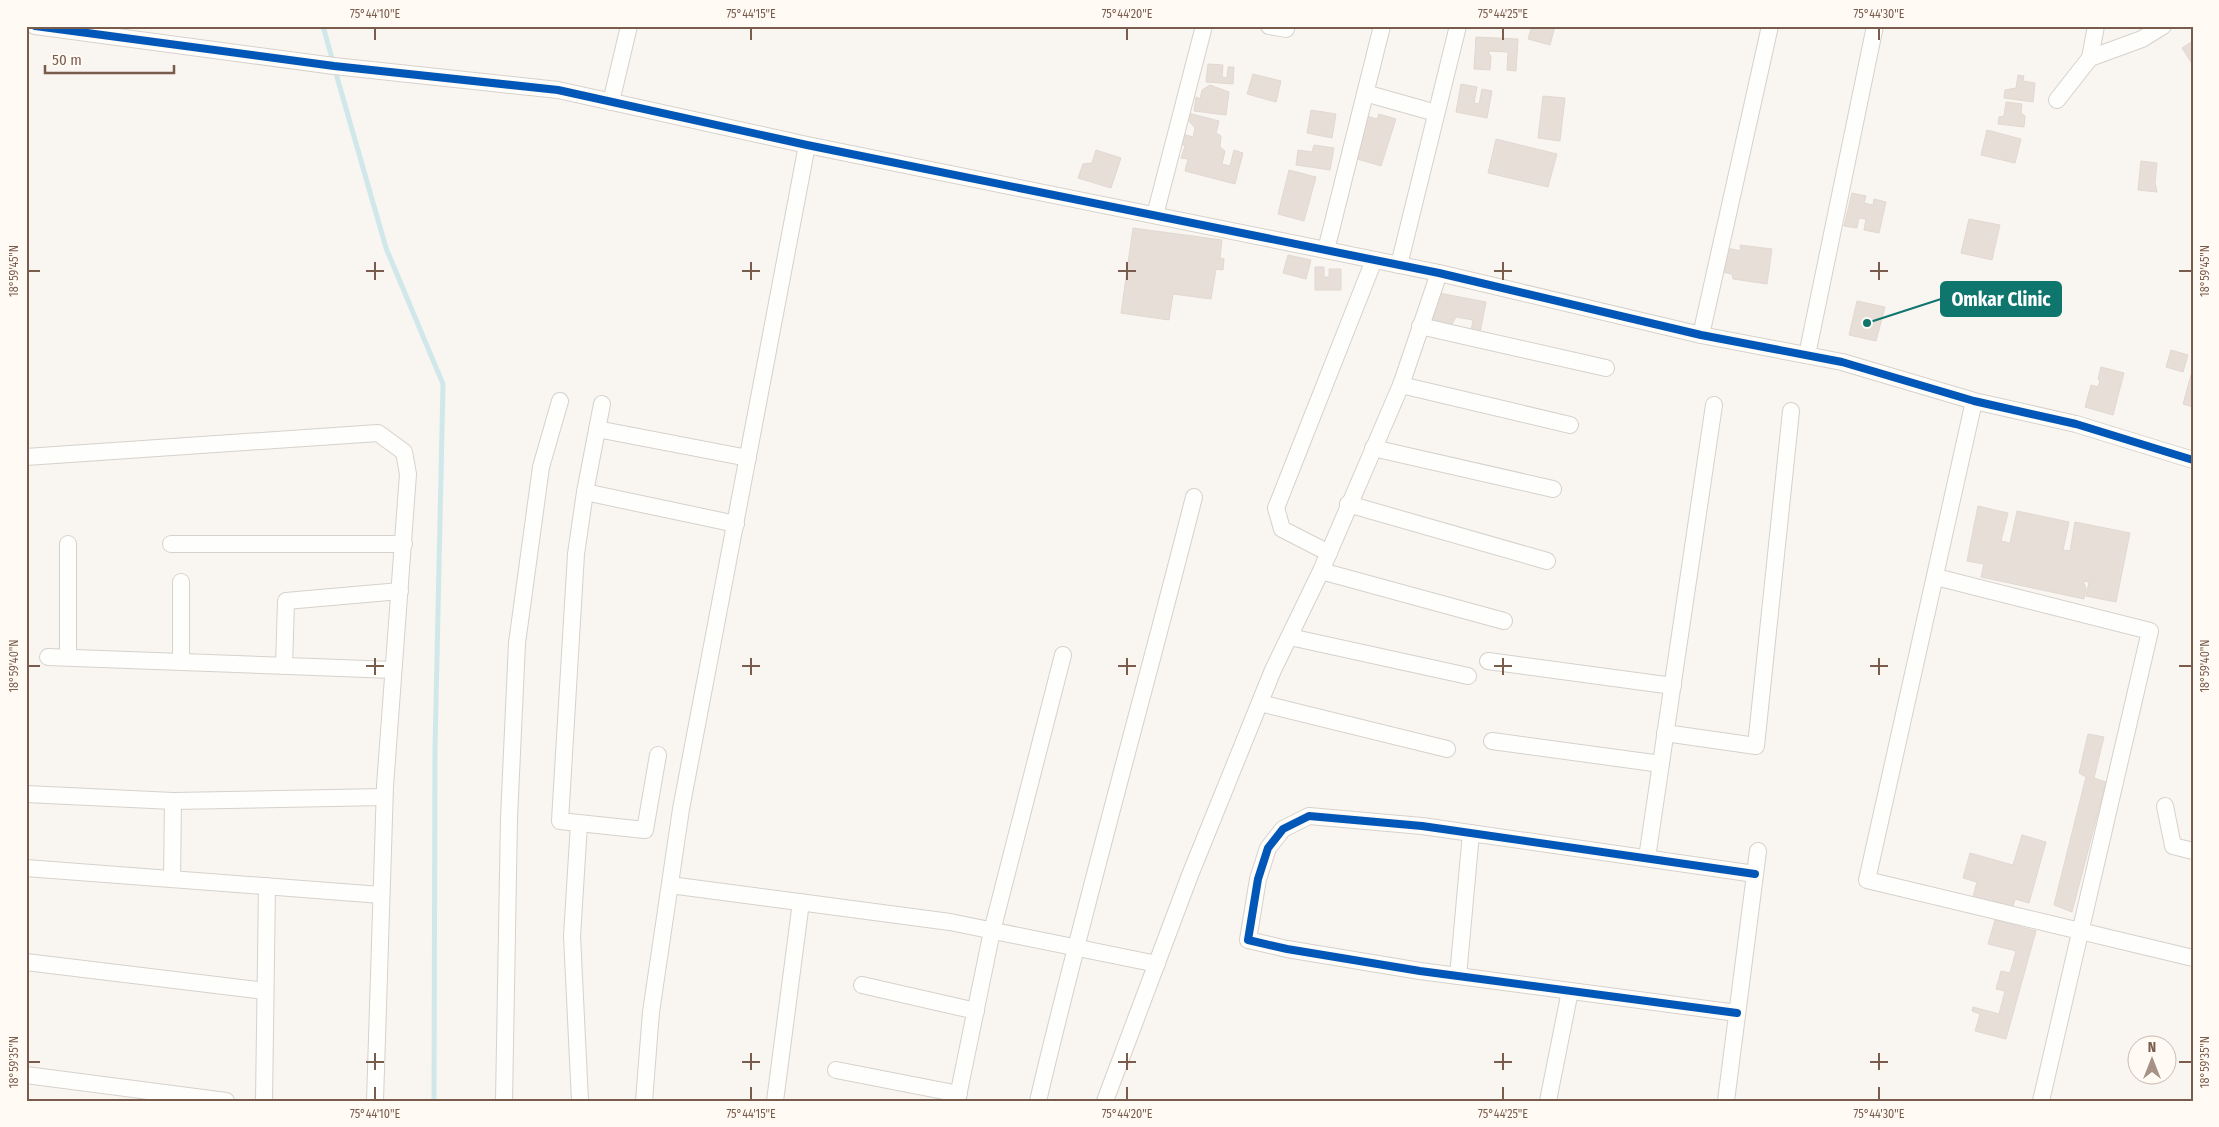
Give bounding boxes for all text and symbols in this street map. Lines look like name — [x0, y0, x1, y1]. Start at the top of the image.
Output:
text: 75°44'10"E — [350, 7, 400, 21]
text: 75°44'15"E — [726, 7, 776, 21]
text: 75°44'20"E — [1102, 7, 1153, 21]
text: 75°44'25"E — [1478, 7, 1528, 21]
text: 75°44'30"E — [1854, 7, 1905, 21]
scale bar — [45, 42, 174, 74]
text: 50 m — [52, 51, 82, 69]
text: 18°59'45"N — [7, 245, 21, 297]
text: 18°59'45"N — [2198, 245, 2212, 297]
callout: Omkar Clinic — [1941, 282, 2061, 316]
text: Omkar Clinic — [1951, 288, 2051, 311]
text: 18°59'40"N — [7, 639, 21, 693]
text: 18°59'40"N — [2198, 639, 2212, 693]
north arrow — [2126, 1034, 2176, 1084]
text: 18°59'35"N — [7, 1036, 21, 1088]
text: 18°59'35"N — [2198, 1036, 2212, 1088]
text: N — [2148, 1039, 2156, 1056]
text: 75°44'10"E — [350, 1107, 400, 1121]
text: 75°44'15"E — [726, 1107, 776, 1121]
text: 75°44'20"E — [1102, 1107, 1153, 1121]
text: 75°44'25"E — [1478, 1107, 1528, 1121]
text: 75°44'30"E — [1854, 1107, 1905, 1121]

